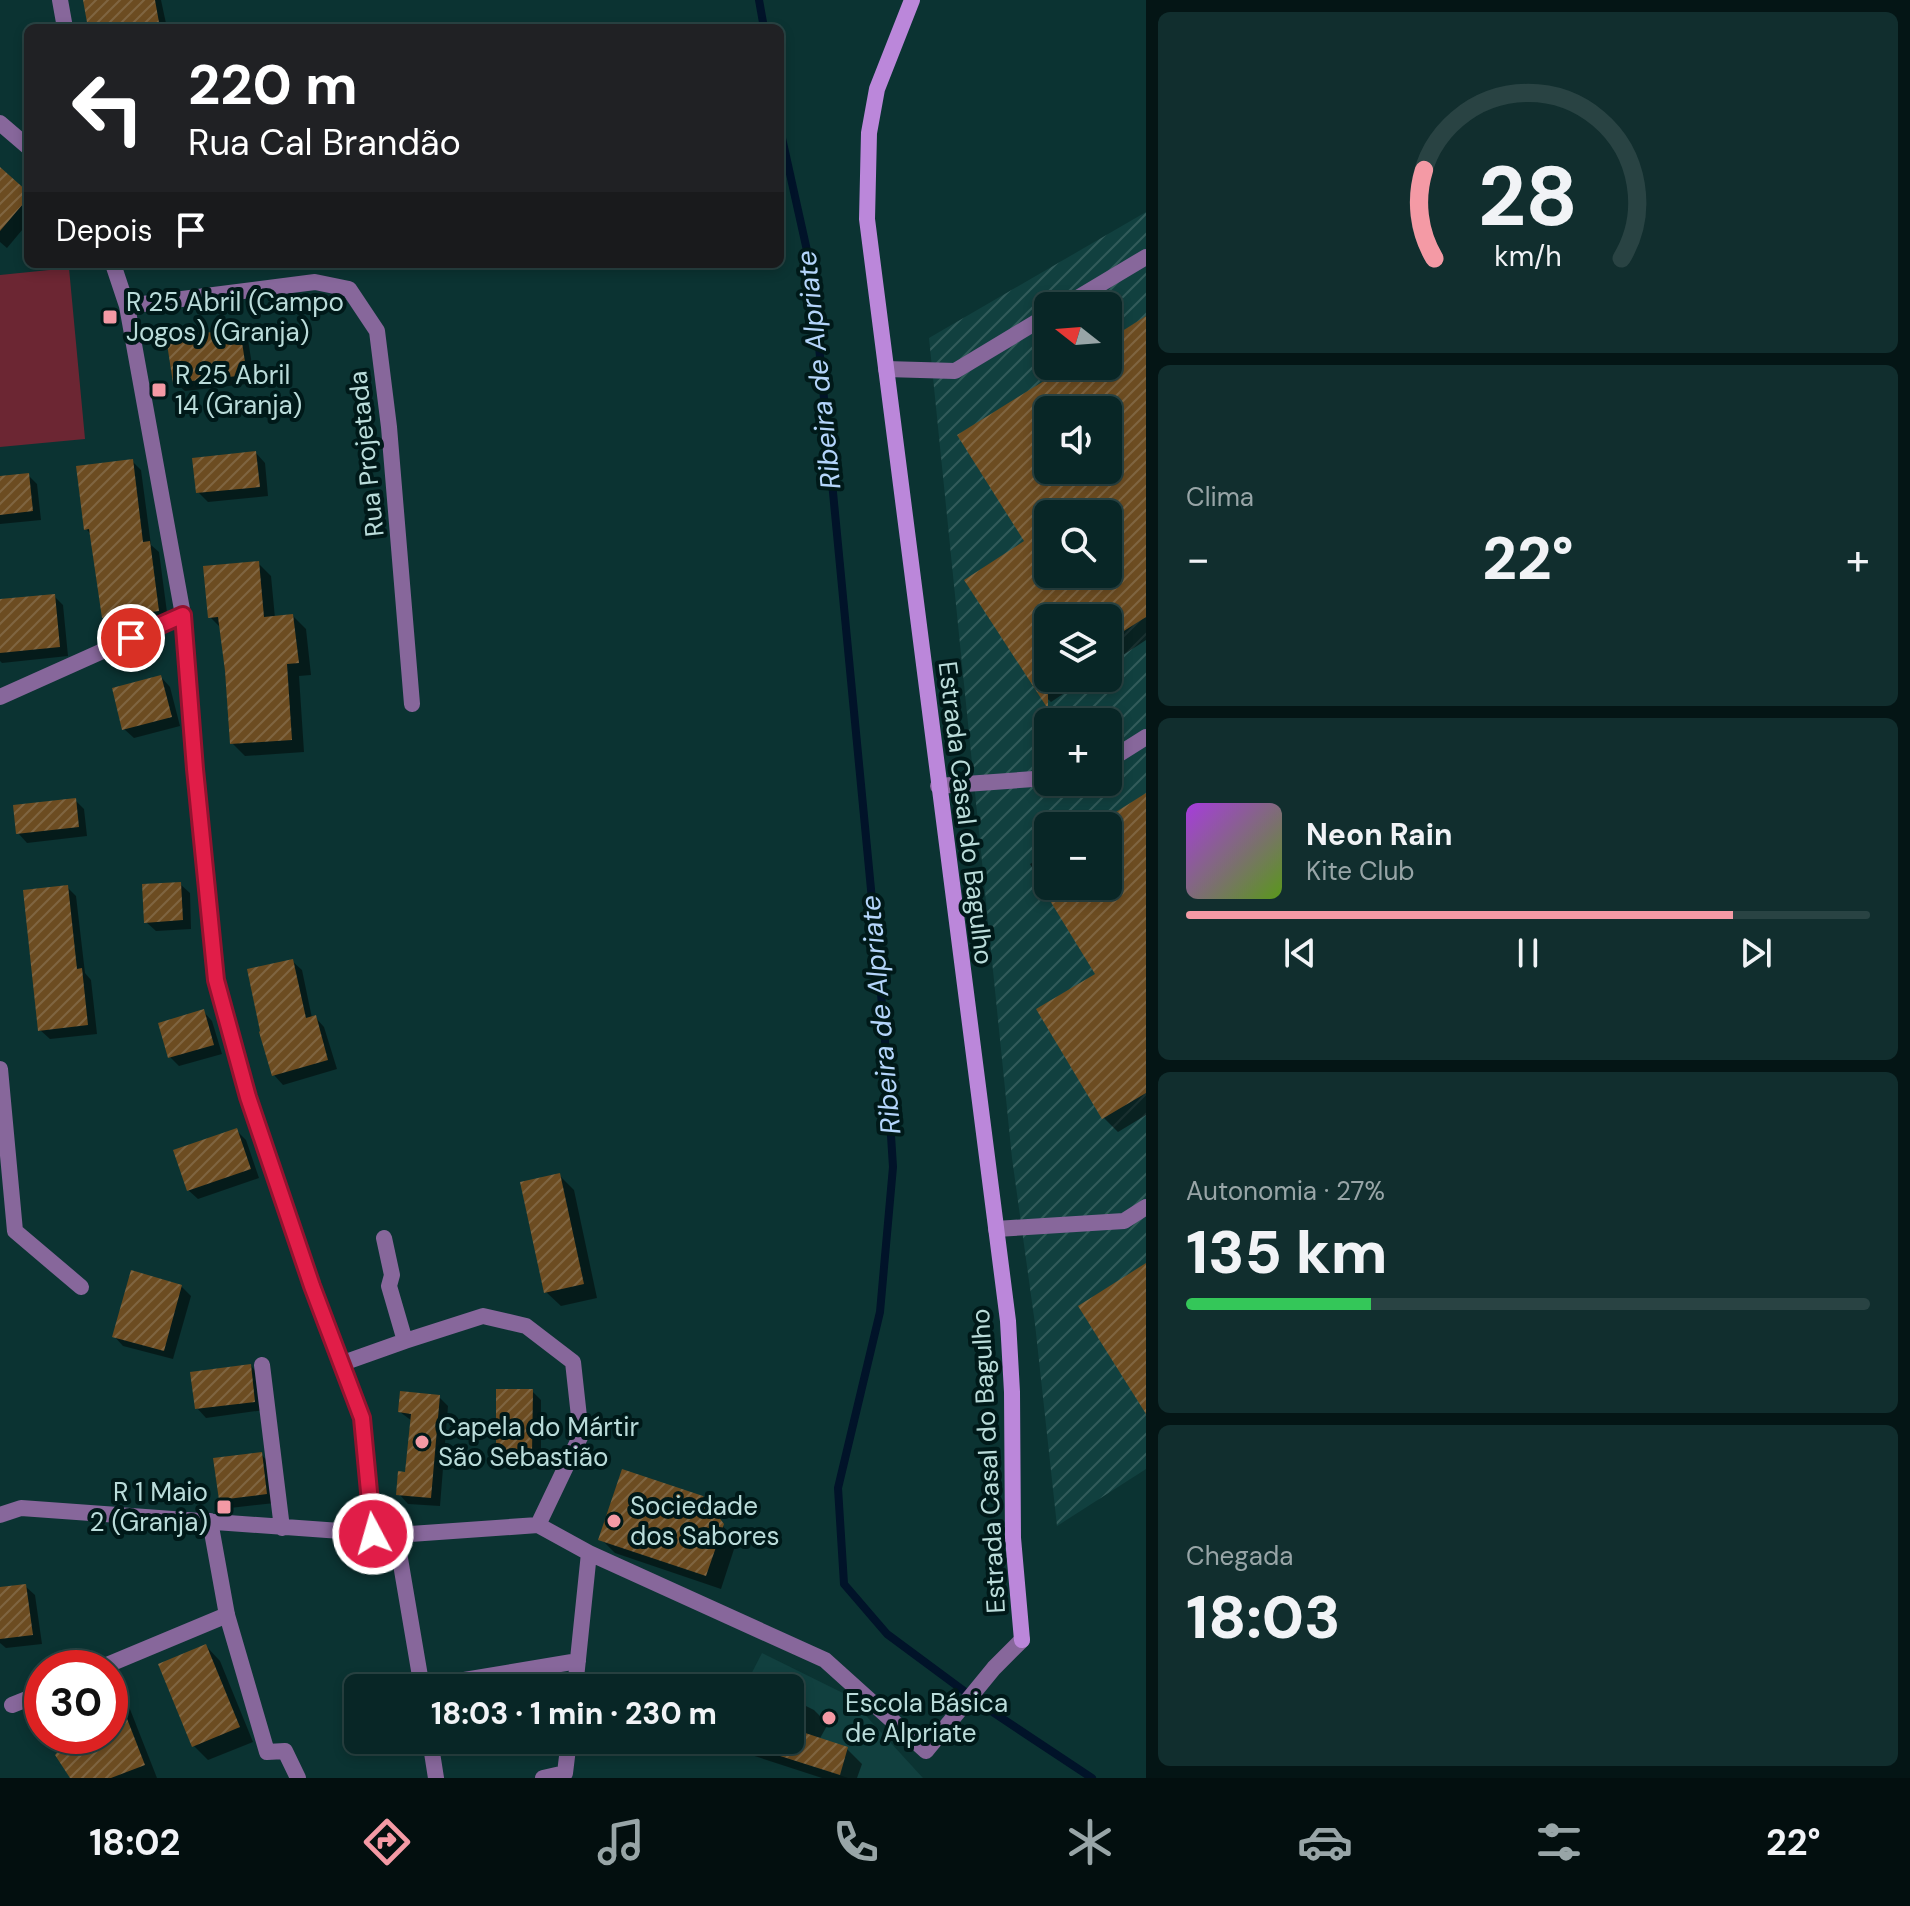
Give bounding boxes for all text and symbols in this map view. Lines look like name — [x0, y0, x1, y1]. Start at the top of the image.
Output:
text: 220 m — [188, 48, 358, 121]
icon: left — [56, 56, 160, 160]
text: Rua Cal Brandão — [188, 119, 461, 166]
text: 28 — [1478, 141, 1578, 250]
icon: arrive — [169, 208, 213, 252]
text: Depois — [56, 211, 153, 250]
text: km/h — [1494, 238, 1562, 275]
water label: Ribeira de Alpriate — [788, 249, 849, 491]
place label: R 25 Abril (Campo Jogos) (Granja) — [126, 285, 344, 349]
north arrow — [1034, 292, 1122, 380]
map controls — [1034, 292, 1122, 900]
marker: R 25 Abril (Campo Jogos) (Granja) — [101, 308, 119, 326]
place label: R 25 Abril 14 (Granja) — [175, 358, 302, 422]
street label: Rua Projetada — [340, 369, 392, 539]
marker: R 25 Abril 14 (Granja) — [150, 381, 168, 399]
button: sound — [1034, 396, 1122, 484]
text: Clima — [1186, 480, 1254, 514]
button: search — [1034, 500, 1122, 588]
text: 22° — [1482, 519, 1574, 598]
text: − — [1186, 530, 1210, 588]
text: + — [1846, 530, 1870, 588]
pin — [97, 604, 165, 672]
button: layers — [1034, 604, 1122, 692]
icon: arrive — [109, 616, 153, 660]
street label: Estrada Casal do Bagulho — [931, 659, 1001, 967]
button: + — [1034, 708, 1122, 796]
button: − — [1034, 812, 1122, 900]
text: Neon Rain — [1306, 815, 1452, 854]
text: Kite Club — [1306, 854, 1415, 888]
water label: Ribeira de Alpriate — [852, 894, 909, 1136]
icon: previous — [1278, 931, 1322, 975]
icon: pause — [1506, 931, 1550, 975]
icon: next — [1734, 931, 1778, 975]
text: Autonomia · 27% — [1186, 1174, 1385, 1208]
text: 135 km — [1186, 1213, 1388, 1292]
street label: Estrada Casal do Bagulho — [963, 1308, 1013, 1614]
place label: Capela do Mártir São Sebastião — [438, 1410, 639, 1474]
marker: Capela do Mártir São Sebastião — [413, 1433, 431, 1451]
place label: R 1 Maio 2 (Granja) — [90, 1475, 208, 1539]
place label: Sociedade dos Sabores — [630, 1489, 780, 1553]
position arrow — [331, 1492, 415, 1576]
marker: R 1 Maio 2 (Granja) — [215, 1498, 233, 1516]
marker: Sociedade dos Sabores — [605, 1512, 623, 1530]
text: Chegada — [1186, 1539, 1293, 1573]
text: 18:03 — [1186, 1578, 1340, 1657]
speed limit sign: 30 — [24, 1650, 128, 1754]
place label: Escola Básica de Alpriate — [845, 1686, 1008, 1750]
text: 18:03 · 1 min · 230 m — [431, 1694, 717, 1733]
marker: Escola Básica de Alpriate — [820, 1709, 838, 1727]
icon: directions — [359, 1814, 415, 1870]
icon: music — [593, 1814, 649, 1870]
icon: phone — [828, 1814, 884, 1870]
icon: climate — [1062, 1814, 1118, 1870]
icon: car — [1297, 1814, 1353, 1870]
icon: filters — [1531, 1814, 1587, 1870]
text: 18:02 — [89, 1819, 180, 1866]
text: 22° — [1766, 1819, 1821, 1866]

